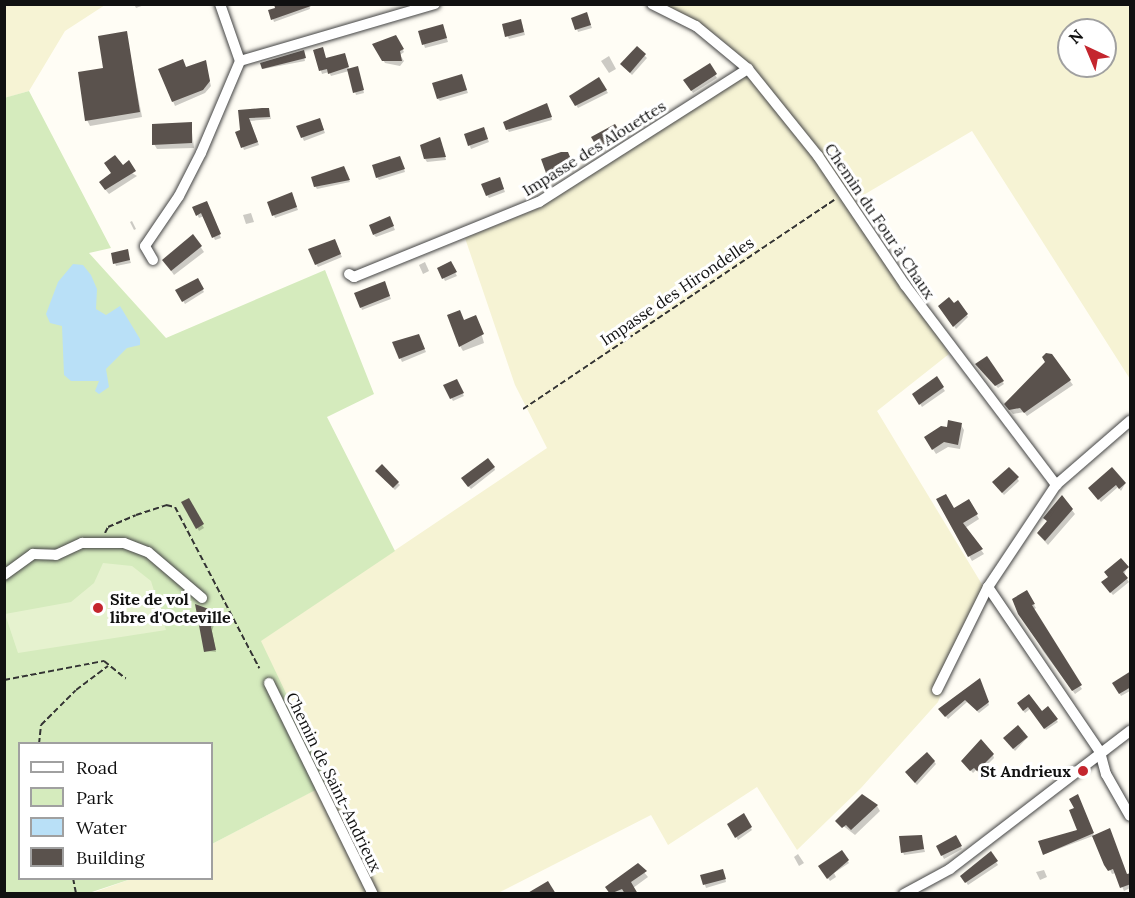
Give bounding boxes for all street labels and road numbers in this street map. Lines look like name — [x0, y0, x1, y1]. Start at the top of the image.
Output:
street label: Impasse des Alouettes — [519, 96, 669, 200]
street label: Chemin du Four à Chaux — [821, 140, 939, 302]
street label: Impasse des Hirondelles — [597, 233, 757, 349]
street label: Chemin de Saint-Andrieux — [282, 689, 386, 875]

